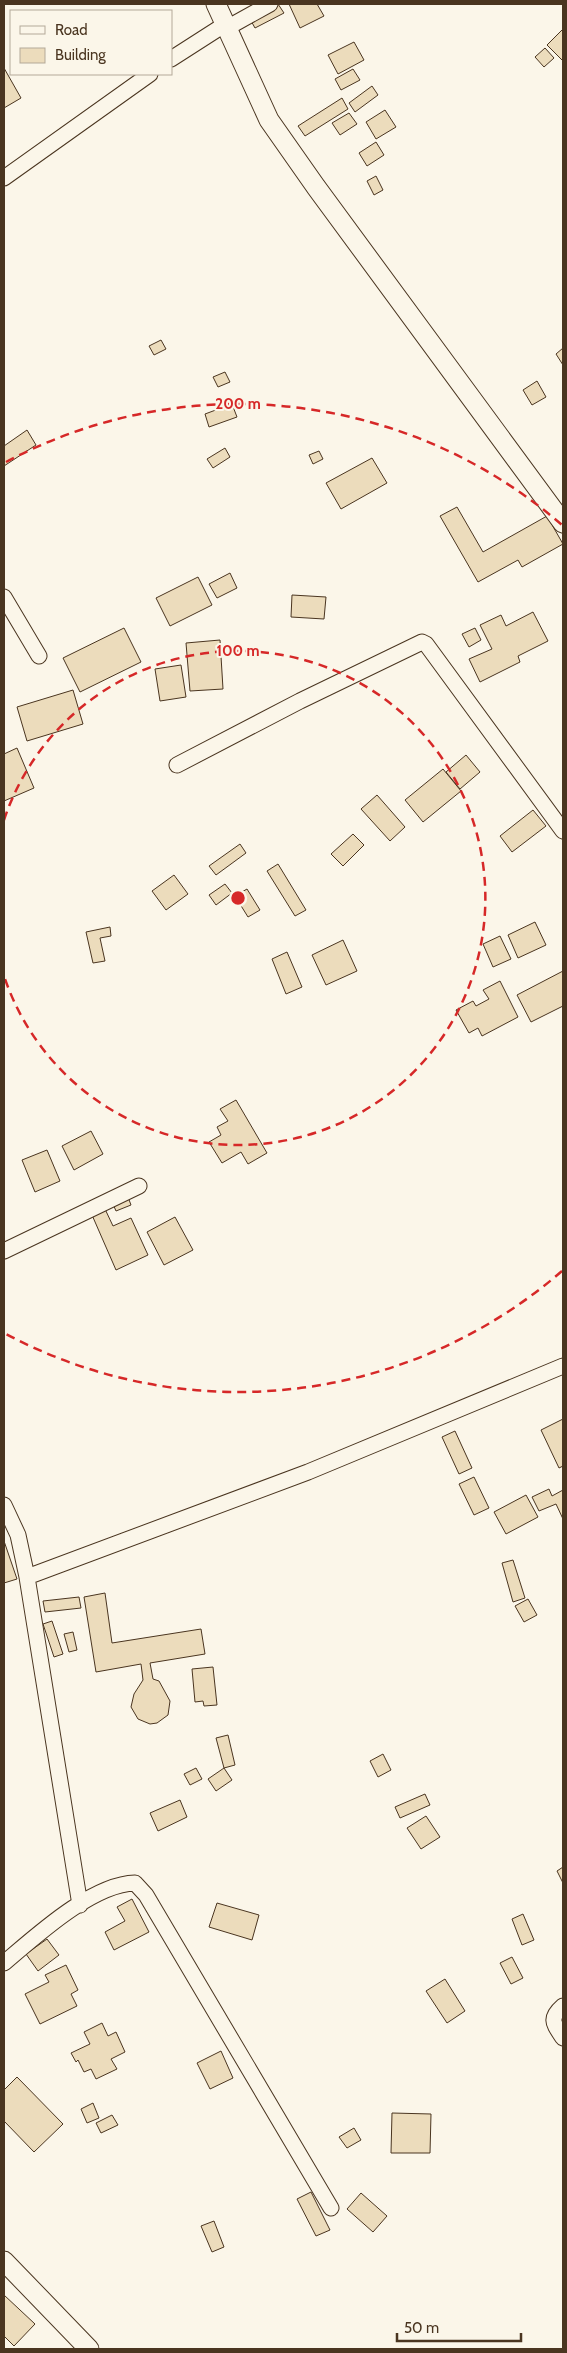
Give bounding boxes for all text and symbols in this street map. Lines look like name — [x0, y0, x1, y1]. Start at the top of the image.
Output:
legend — [10, 10, 172, 75]
text: Road — [55, 21, 88, 39]
text: Building — [55, 46, 106, 64]
text: 200 m — [215, 395, 261, 413]
text: 100 m — [216, 642, 260, 660]
centre of rings — [229, 889, 247, 907]
scale bar — [397, 2310, 521, 2342]
text: 50 m — [404, 2319, 439, 2337]

